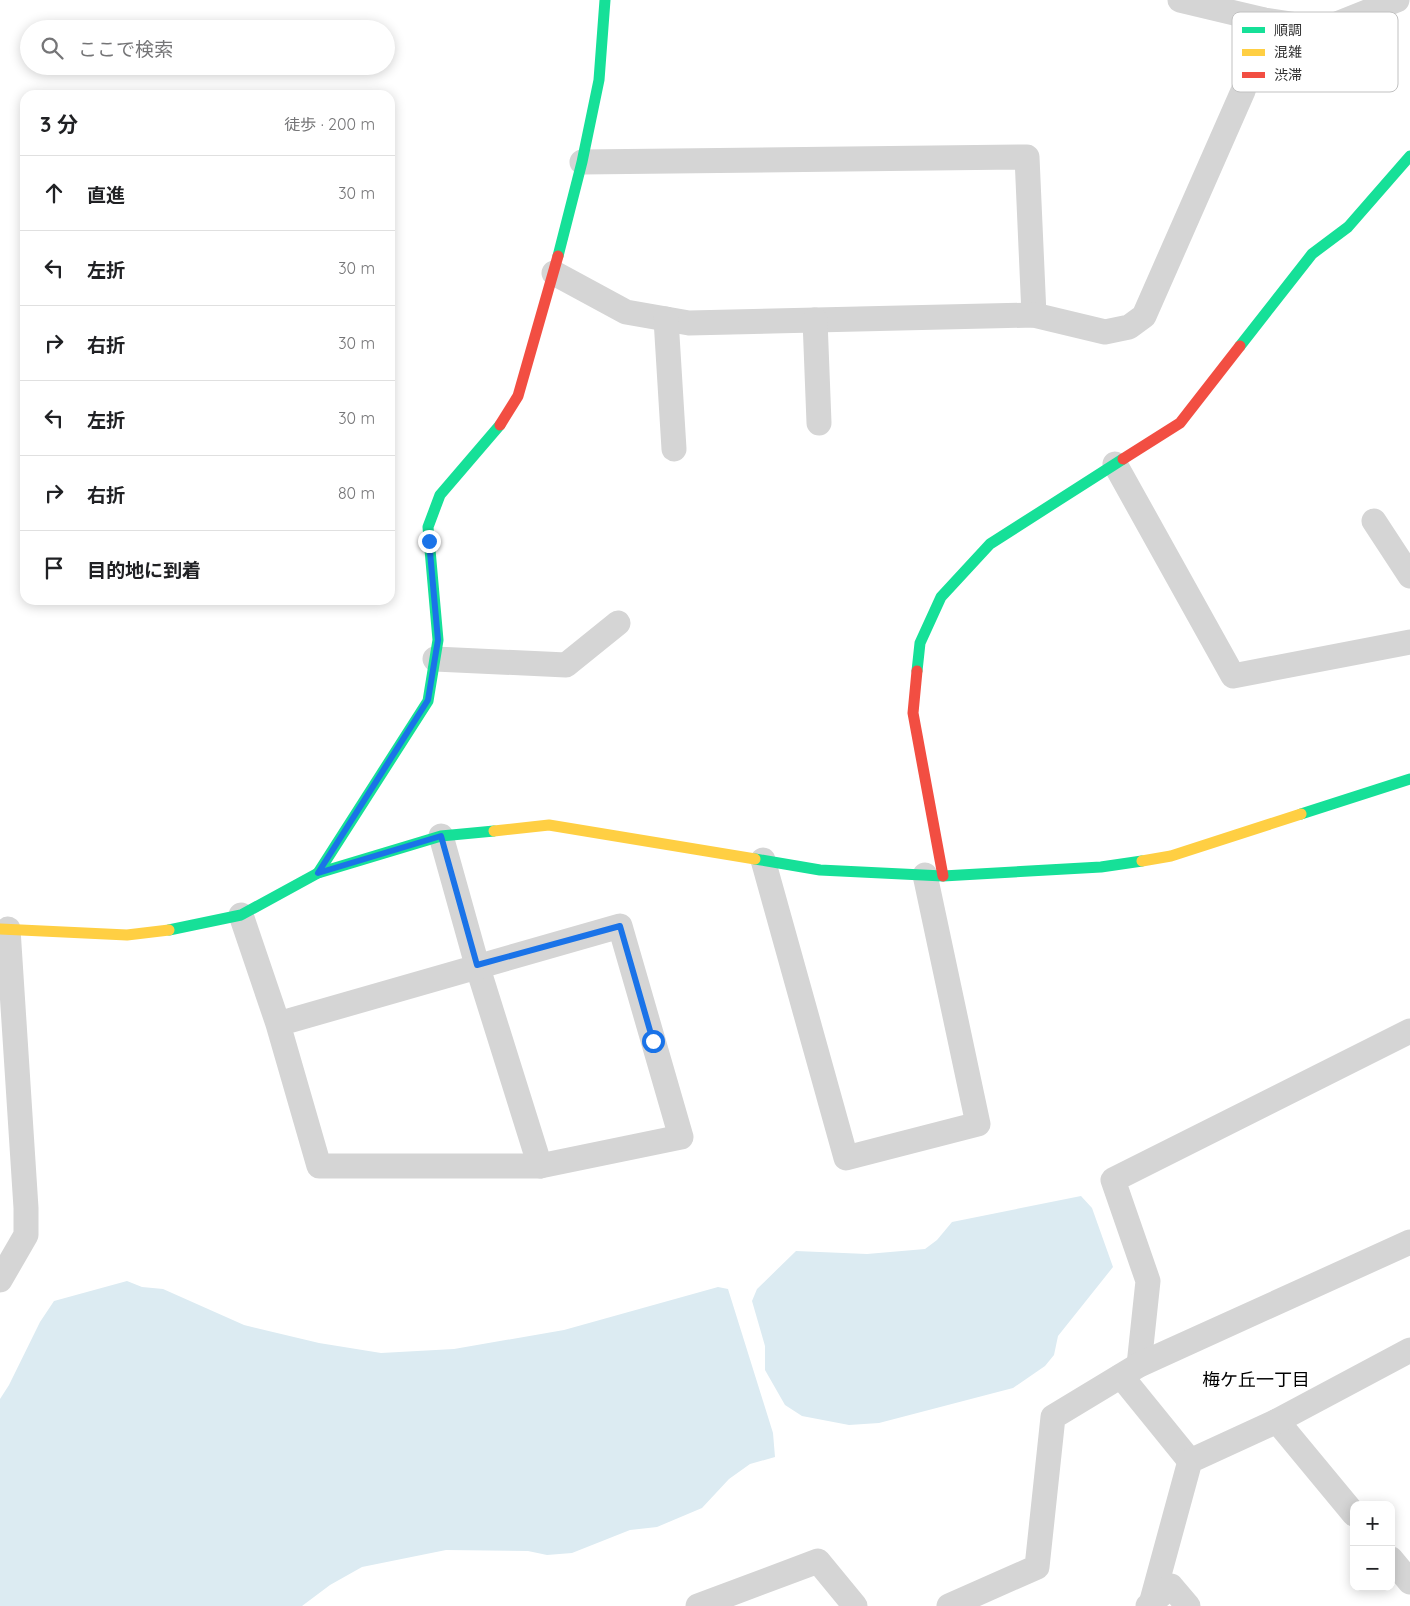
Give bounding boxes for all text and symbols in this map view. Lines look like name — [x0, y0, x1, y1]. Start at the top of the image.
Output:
legend — [1232, 12, 1398, 92]
search box — [20, 20, 395, 75]
text: 順調 — [1274, 21, 1302, 39]
icon: search — [38, 34, 66, 62]
text: ここで検索 — [78, 37, 173, 61]
text: 混雑 — [1274, 43, 1302, 61]
text: 渋滞 — [1274, 66, 1302, 84]
text: 3 分 — [40, 111, 78, 137]
text: 徒歩 · 200 m — [284, 114, 375, 134]
icon: ahead — [40, 179, 68, 207]
text: 直進 — [87, 183, 125, 207]
text: 30 m — [338, 183, 375, 203]
icon: left — [40, 254, 68, 282]
text: 左折 — [87, 258, 125, 282]
text: 30 m — [338, 258, 375, 278]
icon: right — [40, 329, 68, 357]
text: 右折 — [87, 333, 125, 357]
text: 30 m — [338, 333, 375, 353]
icon: left — [40, 404, 68, 432]
text: 左折 — [87, 408, 125, 432]
text: 30 m — [338, 408, 375, 428]
icon: right — [40, 479, 68, 507]
text: 右折 — [87, 483, 125, 507]
text: 80 m — [338, 483, 375, 503]
route end — [418, 530, 441, 553]
icon: arrive — [40, 554, 68, 582]
text: 目的地に到着 — [87, 558, 201, 582]
route start — [642, 1030, 665, 1053]
district label: 梅ケ丘一丁目 — [1202, 1368, 1310, 1391]
map controls — [1350, 1501, 1395, 1591]
button: + — [1350, 1501, 1395, 1546]
button: − — [1350, 1546, 1395, 1591]

